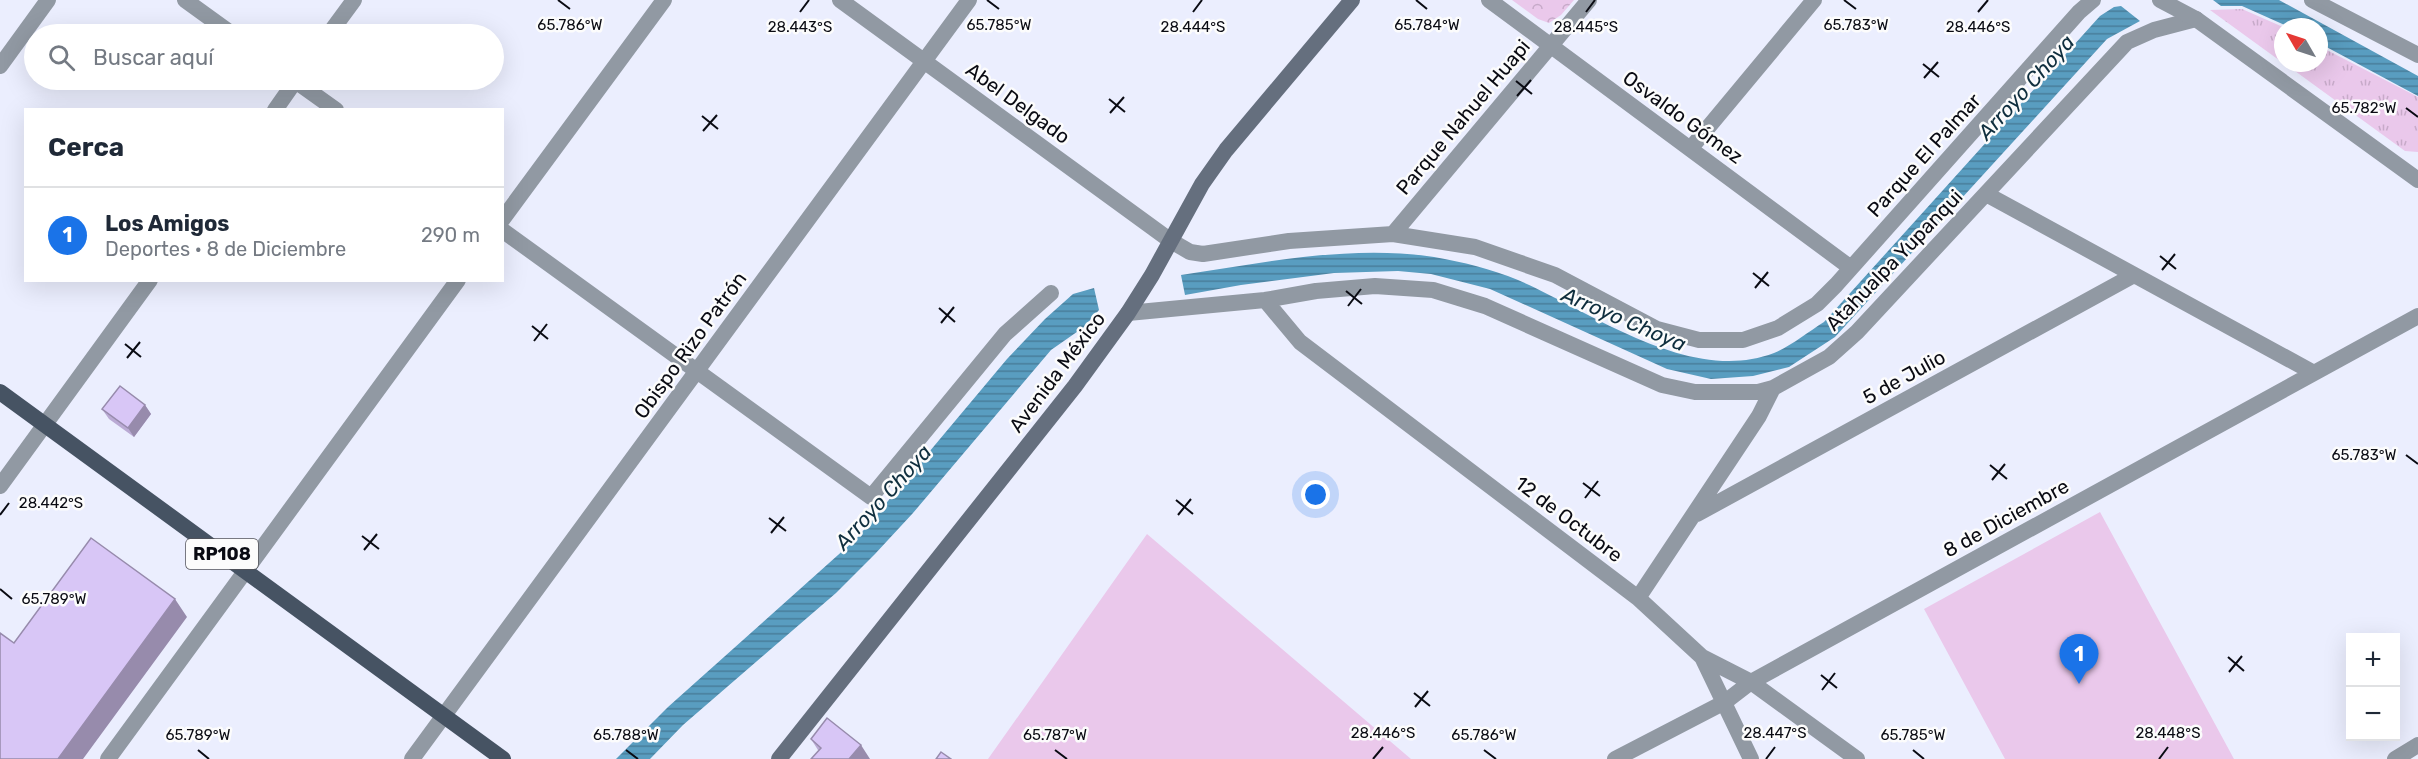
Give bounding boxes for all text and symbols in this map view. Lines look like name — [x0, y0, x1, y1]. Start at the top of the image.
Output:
text: 65.786°W — [537, 16, 603, 34]
text: 65.785°W — [966, 16, 1032, 34]
text: 65.784°W — [1394, 16, 1460, 34]
text: 65.783°W — [1823, 16, 1889, 34]
text: 28.443°S — [768, 18, 832, 36]
text: 28.444°S — [1161, 18, 1225, 36]
text: 28.445°S — [1554, 18, 1618, 36]
text: 28.446°S — [1946, 18, 2010, 36]
north arrow — [2274, 18, 2328, 72]
search box — [24, 24, 504, 90]
water label: Arroyo Choya — [1972, 29, 2080, 145]
street label: Parque Nahuel Huapi — [1391, 34, 1535, 200]
icon: search — [45, 41, 78, 74]
text: Buscar aquí — [93, 44, 214, 71]
street label: Abel Delgado — [961, 57, 1075, 149]
street label: Osvaldo Gómez — [1618, 65, 1748, 169]
street label: Parque El Palmar — [1862, 88, 1986, 222]
text: 65.782°W — [2331, 99, 2397, 117]
text: Cerca — [48, 132, 124, 163]
street label: Atahualpa Yupanqui — [1821, 185, 1967, 335]
text: Los Amigos — [105, 210, 230, 237]
text: 1 — [63, 223, 72, 247]
text: 290 m — [421, 223, 480, 247]
text: Deportes · 8 de Diciembre — [105, 237, 346, 261]
street label: Obispo Rizo Patrón — [629, 267, 751, 423]
water label: Arroyo Choya — [1557, 281, 1690, 356]
street label: Avenida México — [1004, 307, 1110, 437]
street label: 5 de Julio — [1859, 345, 1949, 409]
water label: Arroyo Choya — [829, 439, 937, 555]
text: 65.783°W — [2331, 446, 2397, 464]
street label: 12 de Octubre — [1511, 471, 1627, 567]
street label: 8 de Diciembre — [1939, 474, 2073, 562]
your location — [1301, 480, 1330, 509]
text: 28.442°S — [19, 494, 83, 512]
road number: RP108 — [186, 539, 258, 569]
text: 65.789°W — [21, 590, 87, 608]
map controls — [2346, 633, 2400, 741]
button: + — [2346, 633, 2400, 687]
pin: 1 — [2060, 634, 2098, 684]
button: − — [2346, 687, 2400, 741]
text: 28.446°S — [1351, 724, 1415, 742]
text: 28.447°S — [1744, 724, 1806, 742]
text: 28.448°S — [2135, 724, 2201, 742]
text: 65.789°W — [165, 726, 231, 744]
text: 65.788°W — [593, 726, 659, 744]
text: 65.787°W — [1023, 726, 1087, 744]
text: 65.786°W — [1451, 726, 1517, 744]
text: 65.785°W — [1880, 726, 1946, 744]

